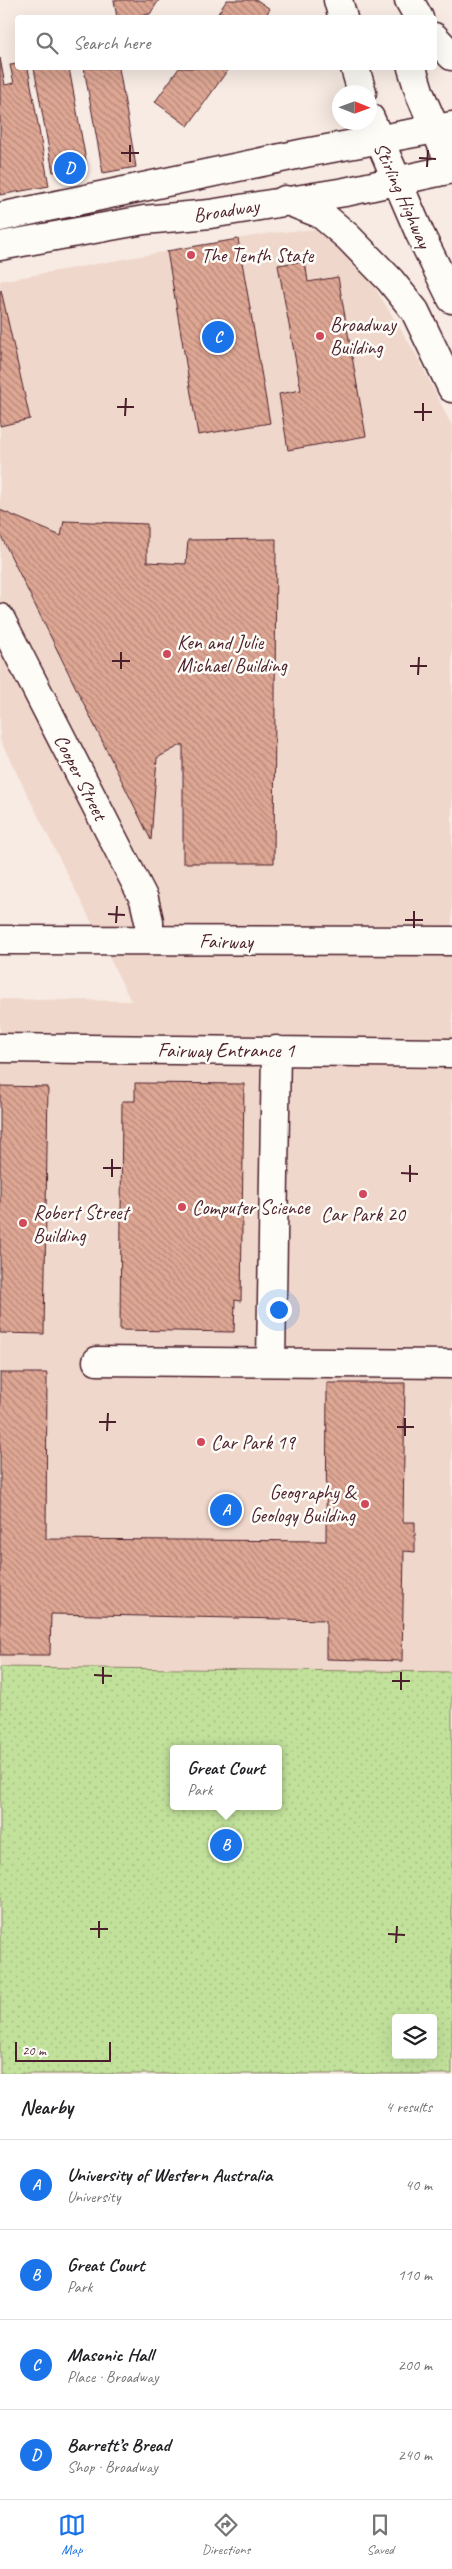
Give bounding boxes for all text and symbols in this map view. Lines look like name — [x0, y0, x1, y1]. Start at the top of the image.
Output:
search box — [15, 15, 437, 70]
icon: search — [33, 29, 61, 57]
text: Search here — [73, 31, 150, 55]
north arrow — [332, 85, 377, 130]
street label: Stirling Highway — [368, 138, 438, 254]
pin: D — [54, 149, 86, 187]
street label: Broadway — [192, 193, 263, 228]
place label: The Tenth State — [201, 243, 315, 268]
marker: The Tenth State — [185, 249, 197, 261]
place label: Broadway Building — [330, 312, 398, 360]
pin: C — [202, 318, 234, 356]
marker: Broadway Building — [314, 330, 326, 342]
place label: Ken and Julie Michael Building — [177, 630, 288, 678]
marker: Ken and Julie Michael Building — [161, 648, 173, 660]
street label: Cooper Street — [48, 730, 114, 826]
street label: Fairway — [199, 929, 255, 954]
street label: Fairway Entrance 1 — [158, 1038, 295, 1063]
marker: Car Park 20 — [357, 1188, 369, 1200]
place label: Computer Science — [192, 1195, 311, 1220]
place label: Robert Street Building — [33, 1200, 131, 1248]
marker: Computer Science — [176, 1201, 188, 1213]
place label: Car Park 20 — [321, 1202, 407, 1227]
marker: Robert Street Building — [17, 1217, 29, 1229]
your location — [266, 1297, 292, 1323]
place label: Car Park 19 — [211, 1430, 297, 1455]
marker: Car Park 19 — [195, 1436, 207, 1448]
place label: Geography & Geology Building — [250, 1480, 358, 1528]
pin: A — [210, 1491, 242, 1529]
marker: Geography & Geology Building — [359, 1498, 371, 1510]
popup — [170, 1745, 282, 1810]
text: Great Court — [187, 1756, 265, 1780]
text: Park — [187, 1780, 213, 1800]
pin: B — [210, 1826, 242, 1864]
map controls — [392, 2014, 437, 2059]
button: layers — [392, 2014, 437, 2059]
scale bar — [15, 2039, 111, 2062]
text: 20 m — [22, 2042, 46, 2059]
text: Nearby — [20, 2094, 73, 2120]
text: 4 results — [385, 2097, 432, 2117]
text: University of Western Australia — [67, 2163, 272, 2187]
text: A — [32, 2175, 40, 2195]
text: 40 m — [405, 2175, 432, 2195]
text: University — [67, 2187, 120, 2207]
text: Great Court — [67, 2253, 145, 2277]
text: B — [32, 2265, 40, 2285]
text: 110 m — [398, 2265, 432, 2285]
text: Park — [67, 2277, 92, 2297]
text: Masonic Hall — [67, 2343, 153, 2367]
text: C — [32, 2355, 40, 2375]
text: 200 m — [398, 2355, 432, 2375]
text: Place · Broadway — [67, 2367, 159, 2387]
text: Barrett’s Bread — [67, 2433, 170, 2457]
text: D — [31, 2445, 41, 2465]
text: 240 m — [398, 2445, 432, 2465]
text: Shop · Broadway — [67, 2457, 158, 2477]
tab: Map — [58, 2511, 86, 2558]
tab: Directions — [202, 2511, 250, 2558]
tab: Saved — [366, 2511, 394, 2558]

